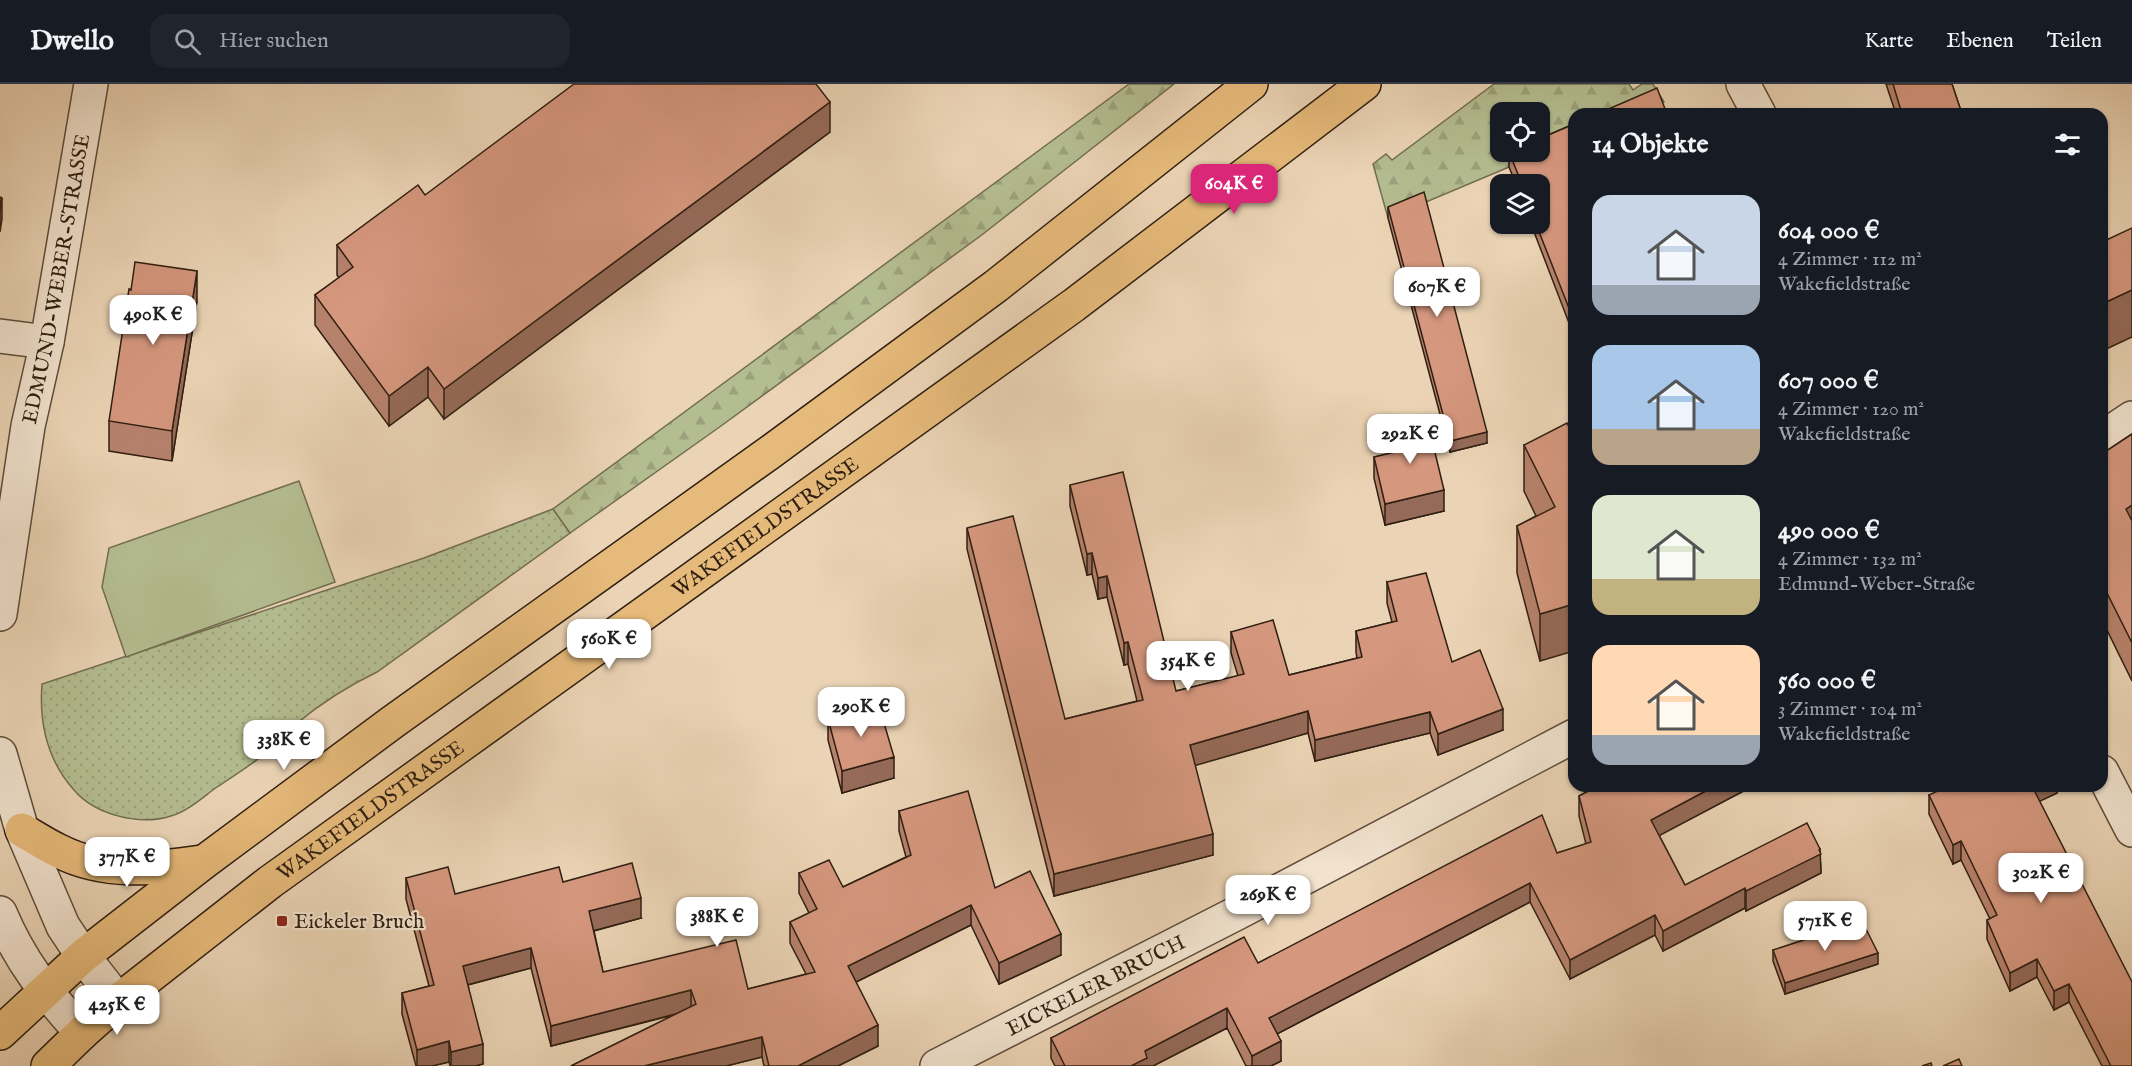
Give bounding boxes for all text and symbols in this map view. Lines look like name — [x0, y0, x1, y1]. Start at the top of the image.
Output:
search box — [150, 14, 570, 68]
text: Dwello — [30, 24, 114, 59]
icon: search — [171, 25, 204, 58]
text: Hier suchen — [219, 27, 329, 55]
text: Karte — [1865, 28, 1913, 55]
text: Ebenen — [1946, 28, 2014, 55]
text: Teilen — [2047, 28, 2102, 55]
map controls — [1490, 102, 1550, 234]
button: locate — [1490, 102, 1550, 162]
text: 14 Objekte — [1592, 128, 1708, 161]
icon: filters — [2051, 128, 2084, 161]
street label: EDMUND-WEBER-STRASSE — [17, 132, 97, 427]
pin: 604K € — [1185, 164, 1283, 215]
text: 604K € — [1205, 171, 1263, 196]
button: layers — [1490, 174, 1550, 234]
text: 604 000 € — [1778, 214, 1879, 247]
icon: home — [1640, 219, 1712, 291]
text: 4 Zimmer · 112 m² — [1778, 247, 1922, 272]
pin: 607K € — [1388, 267, 1486, 318]
text: Wakefieldstraße — [1778, 272, 1910, 297]
text: 607K € — [1408, 274, 1466, 299]
pin: 490K € — [104, 295, 202, 346]
text: 490K € — [124, 302, 182, 327]
text: 607 000 € — [1778, 364, 1879, 397]
icon: home — [1640, 369, 1712, 441]
text: 4 Zimmer · 120 m² — [1778, 397, 1924, 422]
pin: 292K € — [1361, 414, 1459, 465]
text: 292K € — [1381, 421, 1439, 446]
text: Wakefieldstraße — [1778, 422, 1910, 447]
street label: WAKEFIELDSTRASSE — [667, 452, 865, 604]
text: 490 000 € — [1778, 514, 1880, 547]
icon: home — [1640, 519, 1712, 591]
text: 4 Zimmer · 132 m² — [1778, 547, 1922, 572]
text: Edmund-Weber-Straße — [1778, 572, 1975, 597]
pin: 560K € — [560, 619, 658, 670]
text: 560K € — [581, 626, 637, 651]
pin: 354K € — [1139, 641, 1237, 692]
text: 354K € — [1161, 648, 1215, 673]
text: 560 000 € — [1778, 664, 1876, 697]
icon: home — [1640, 669, 1712, 741]
pin: 290K € — [812, 687, 910, 738]
text: 290K € — [832, 694, 890, 719]
text: 3 Zimmer · 104 m² — [1778, 697, 1922, 722]
pin: 338K € — [235, 720, 333, 771]
text: Wakefieldstraße — [1778, 722, 1910, 747]
text: 338K € — [257, 727, 311, 752]
street label: WAKEFIELDSTRASSE — [272, 735, 470, 888]
pin: 377K € — [78, 837, 176, 888]
text: 377K € — [99, 844, 155, 869]
pin: 302K € — [1992, 853, 2090, 904]
text: 302K € — [2012, 860, 2070, 885]
pin: 269K € — [1219, 875, 1317, 926]
text: 269K € — [1239, 882, 1297, 907]
pin: 388K € — [668, 897, 766, 948]
pin: 571K € — [1776, 901, 1874, 952]
text: 388K € — [690, 904, 744, 929]
text: 571K € — [1798, 908, 1852, 933]
place label: Eickeler Bruch — [294, 909, 424, 936]
marker: Eickeler Bruch — [275, 914, 289, 928]
street label: EICKELER BRUCH — [1002, 930, 1190, 1043]
pin: 425K € — [68, 985, 166, 1036]
text: 425K € — [89, 992, 145, 1017]

